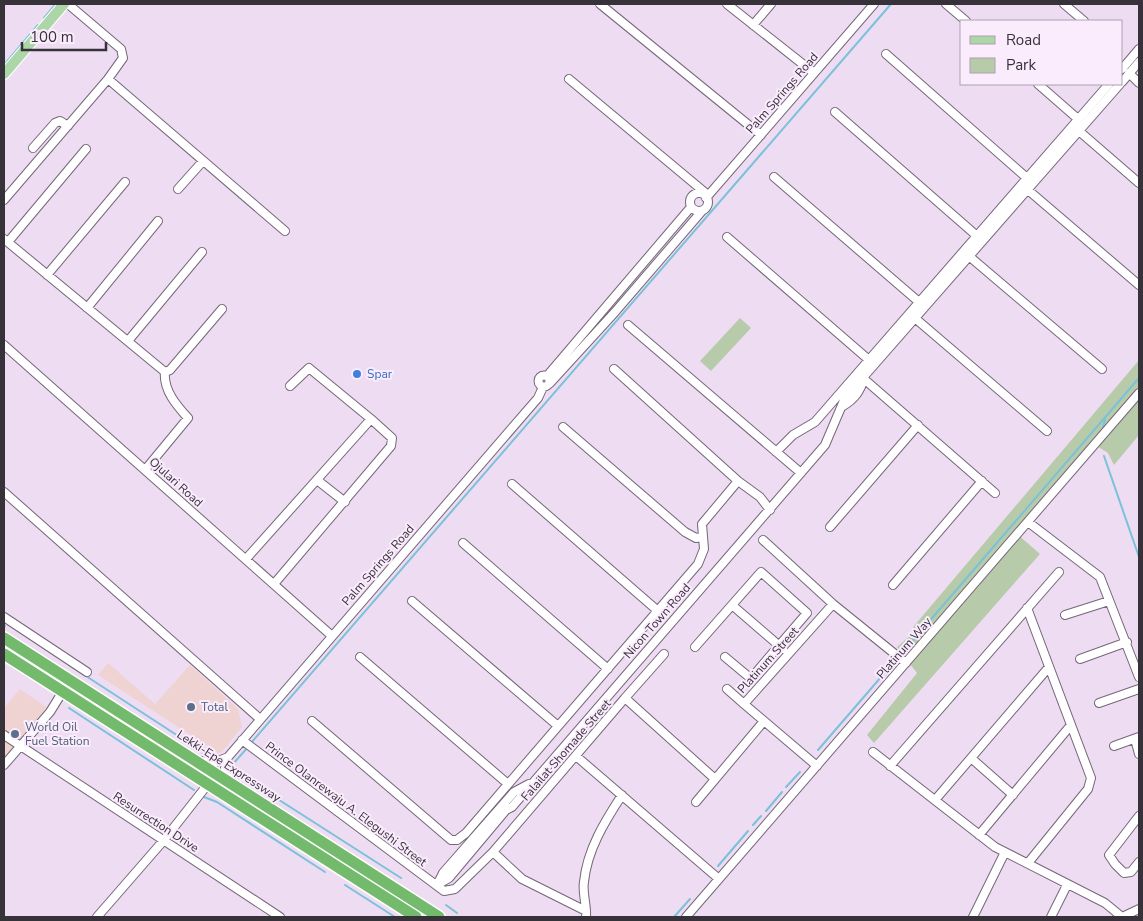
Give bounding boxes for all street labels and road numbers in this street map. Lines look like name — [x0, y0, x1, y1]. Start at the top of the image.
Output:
street label: Palm Springs Road — [742, 49, 822, 137]
street label: Ojulari Road — [146, 454, 206, 510]
street label: Palm Springs Road — [338, 521, 418, 609]
street label: Nicon Town Road — [620, 580, 694, 662]
street label: Platinum Way — [873, 613, 936, 682]
street label: Platinum Street — [734, 623, 803, 697]
street label: Falailat Shomade Street — [518, 695, 615, 804]
street label: Lekki-Epe Expressway — [174, 726, 285, 806]
street label: Prince Olanrewaju A. Elegushi Street — [262, 738, 431, 871]
street label: Resurrection Drive — [110, 788, 202, 856]

